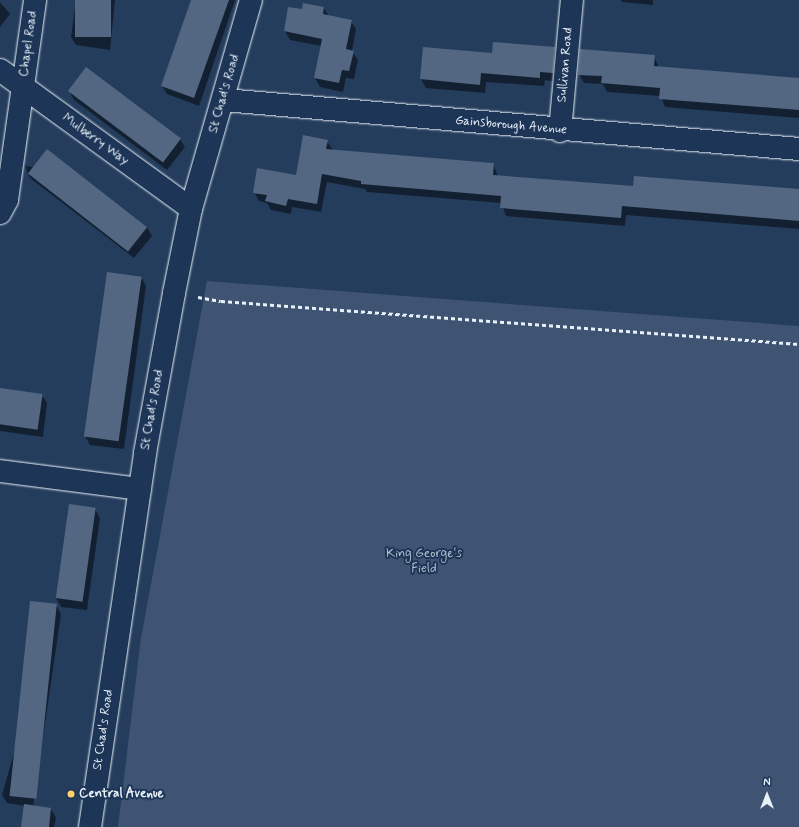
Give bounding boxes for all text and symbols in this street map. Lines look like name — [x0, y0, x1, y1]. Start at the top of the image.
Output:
street label: Chapel Road — [17, 10, 41, 78]
street label: Sullivan Road — [555, 28, 577, 102]
street label: St Chad's Road — [206, 52, 244, 136]
street label: Mulberry Way — [59, 111, 131, 169]
street label: Gainsborough Avenue — [453, 113, 569, 139]
street label: St Chad's Road — [138, 368, 168, 452]
park label: King George's Field — [386, 547, 462, 578]
street label: St Chad's Road — [90, 688, 118, 772]
north arrow — [747, 775, 787, 815]
text: N — [763, 776, 771, 790]
place label: Central Avenue — [79, 786, 167, 802]
marker: Central Avenue — [66, 789, 76, 799]

